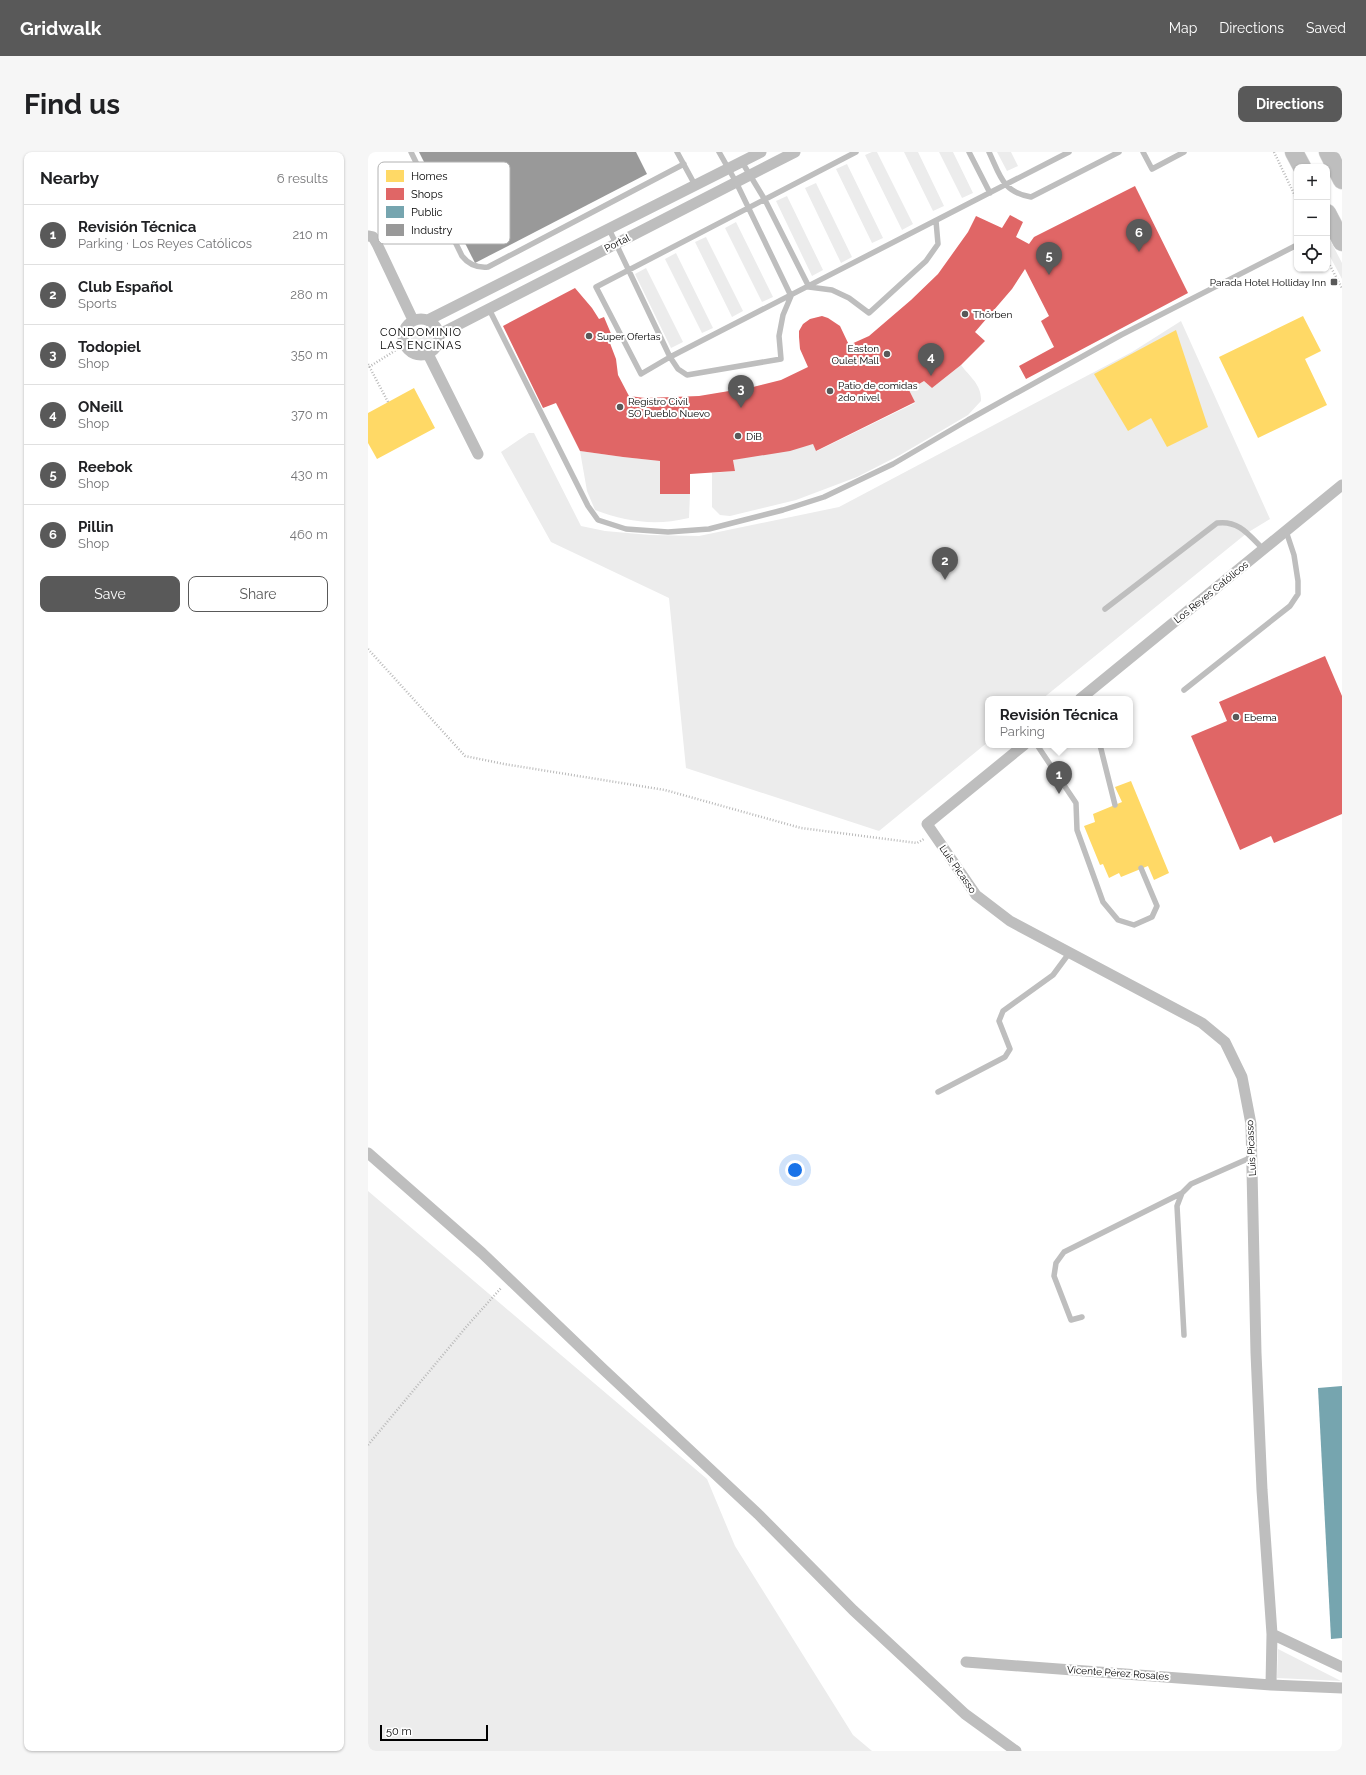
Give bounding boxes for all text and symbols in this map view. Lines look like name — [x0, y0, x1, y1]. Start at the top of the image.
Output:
text: Gridwalk — [20, 17, 101, 39]
text: Map — [1169, 20, 1197, 36]
text: Directions — [1219, 20, 1284, 36]
text: Saved — [1306, 20, 1346, 36]
button: Directions — [1238, 86, 1342, 122]
text: Find us — [24, 88, 120, 121]
legend — [378, 162, 510, 244]
map controls — [1294, 164, 1330, 272]
button: + — [1294, 164, 1330, 200]
text: Nearby — [40, 168, 99, 188]
text: Homes — [411, 170, 447, 183]
text: 6 results — [277, 171, 328, 186]
text: Shops — [411, 188, 443, 201]
button: − — [1294, 200, 1330, 236]
text: Public — [411, 206, 443, 219]
text: Revisión Técnica — [78, 218, 196, 236]
pin: 6 — [1126, 219, 1152, 252]
text: Industry — [411, 224, 452, 237]
text: 1 — [50, 227, 56, 242]
text: 210 m — [292, 227, 328, 242]
street label: Portal — [602, 232, 632, 254]
text: Parking · Los Reyes Católicos — [78, 236, 252, 251]
button: locate — [1294, 236, 1330, 272]
pin: 5 — [1036, 242, 1062, 275]
place label: Parada Hotel Holliday Inn — [1210, 277, 1326, 288]
marker: Parada Hotel Holliday Inn — [1329, 277, 1339, 287]
text: Club Español — [78, 278, 173, 296]
text: 2 — [49, 287, 57, 302]
text: 280 m — [290, 287, 328, 302]
text: Sports — [78, 296, 117, 311]
marker: Thörben — [960, 309, 970, 319]
place label: Thörben — [973, 309, 1012, 320]
district label: CONDOMINIO LAS ENCINAS — [380, 326, 462, 352]
marker: Super Ofertas — [584, 331, 594, 341]
place label: Super Ofertas — [597, 331, 661, 342]
text: Todopiel — [78, 338, 141, 356]
place label: Easton Oulet Mall — [831, 343, 879, 366]
pin: 4 — [918, 343, 944, 376]
text: 3 — [49, 347, 57, 362]
text: 350 m — [291, 347, 328, 362]
marker: Easton Oulet Mall — [882, 349, 892, 359]
text: Shop — [78, 356, 109, 371]
pin: 3 — [728, 375, 754, 408]
place label: Patio de comidas 2do nivel — [838, 380, 918, 403]
marker: Patio de comidas 2do nivel — [825, 386, 835, 396]
place label: Registro Civil SO Pueblo Nuevo — [628, 396, 710, 419]
text: ONeill — [78, 398, 123, 416]
marker: Registro Civil SO Pueblo Nuevo — [615, 402, 625, 412]
text: 4 — [49, 407, 57, 422]
text: 370 m — [291, 407, 328, 422]
text: Shop — [78, 416, 109, 431]
marker: DiB — [733, 431, 743, 441]
place label: DiB — [746, 431, 762, 442]
text: Reebok — [78, 458, 133, 476]
text: 5 — [49, 467, 57, 482]
text: 430 m — [291, 467, 328, 482]
text: Shop — [78, 476, 109, 491]
text: Pillin — [78, 518, 114, 536]
text: 6 — [49, 527, 57, 542]
text: 460 m — [290, 527, 328, 542]
text: Shop — [78, 536, 109, 551]
pin: 2 — [932, 547, 958, 580]
street label: Los Reyes Católicos — [1172, 559, 1250, 625]
button: Save — [40, 576, 180, 612]
button: Share — [188, 576, 328, 612]
popup — [985, 696, 1133, 748]
text: Revisión Técnica — [1000, 706, 1118, 724]
marker: Ebema — [1231, 712, 1241, 722]
place label: Ebema — [1244, 712, 1277, 723]
text: Parking — [1000, 724, 1045, 739]
pin: 1 — [1046, 761, 1072, 794]
street label: Luis Picasso — [937, 843, 979, 895]
street label: Luis Picasso — [1244, 1120, 1258, 1176]
your location — [785, 1160, 805, 1180]
street label: Vicente Pérez Rosales — [1067, 1664, 1170, 1682]
scale bar — [380, 1723, 488, 1742]
text: 50 m — [386, 1725, 412, 1738]

